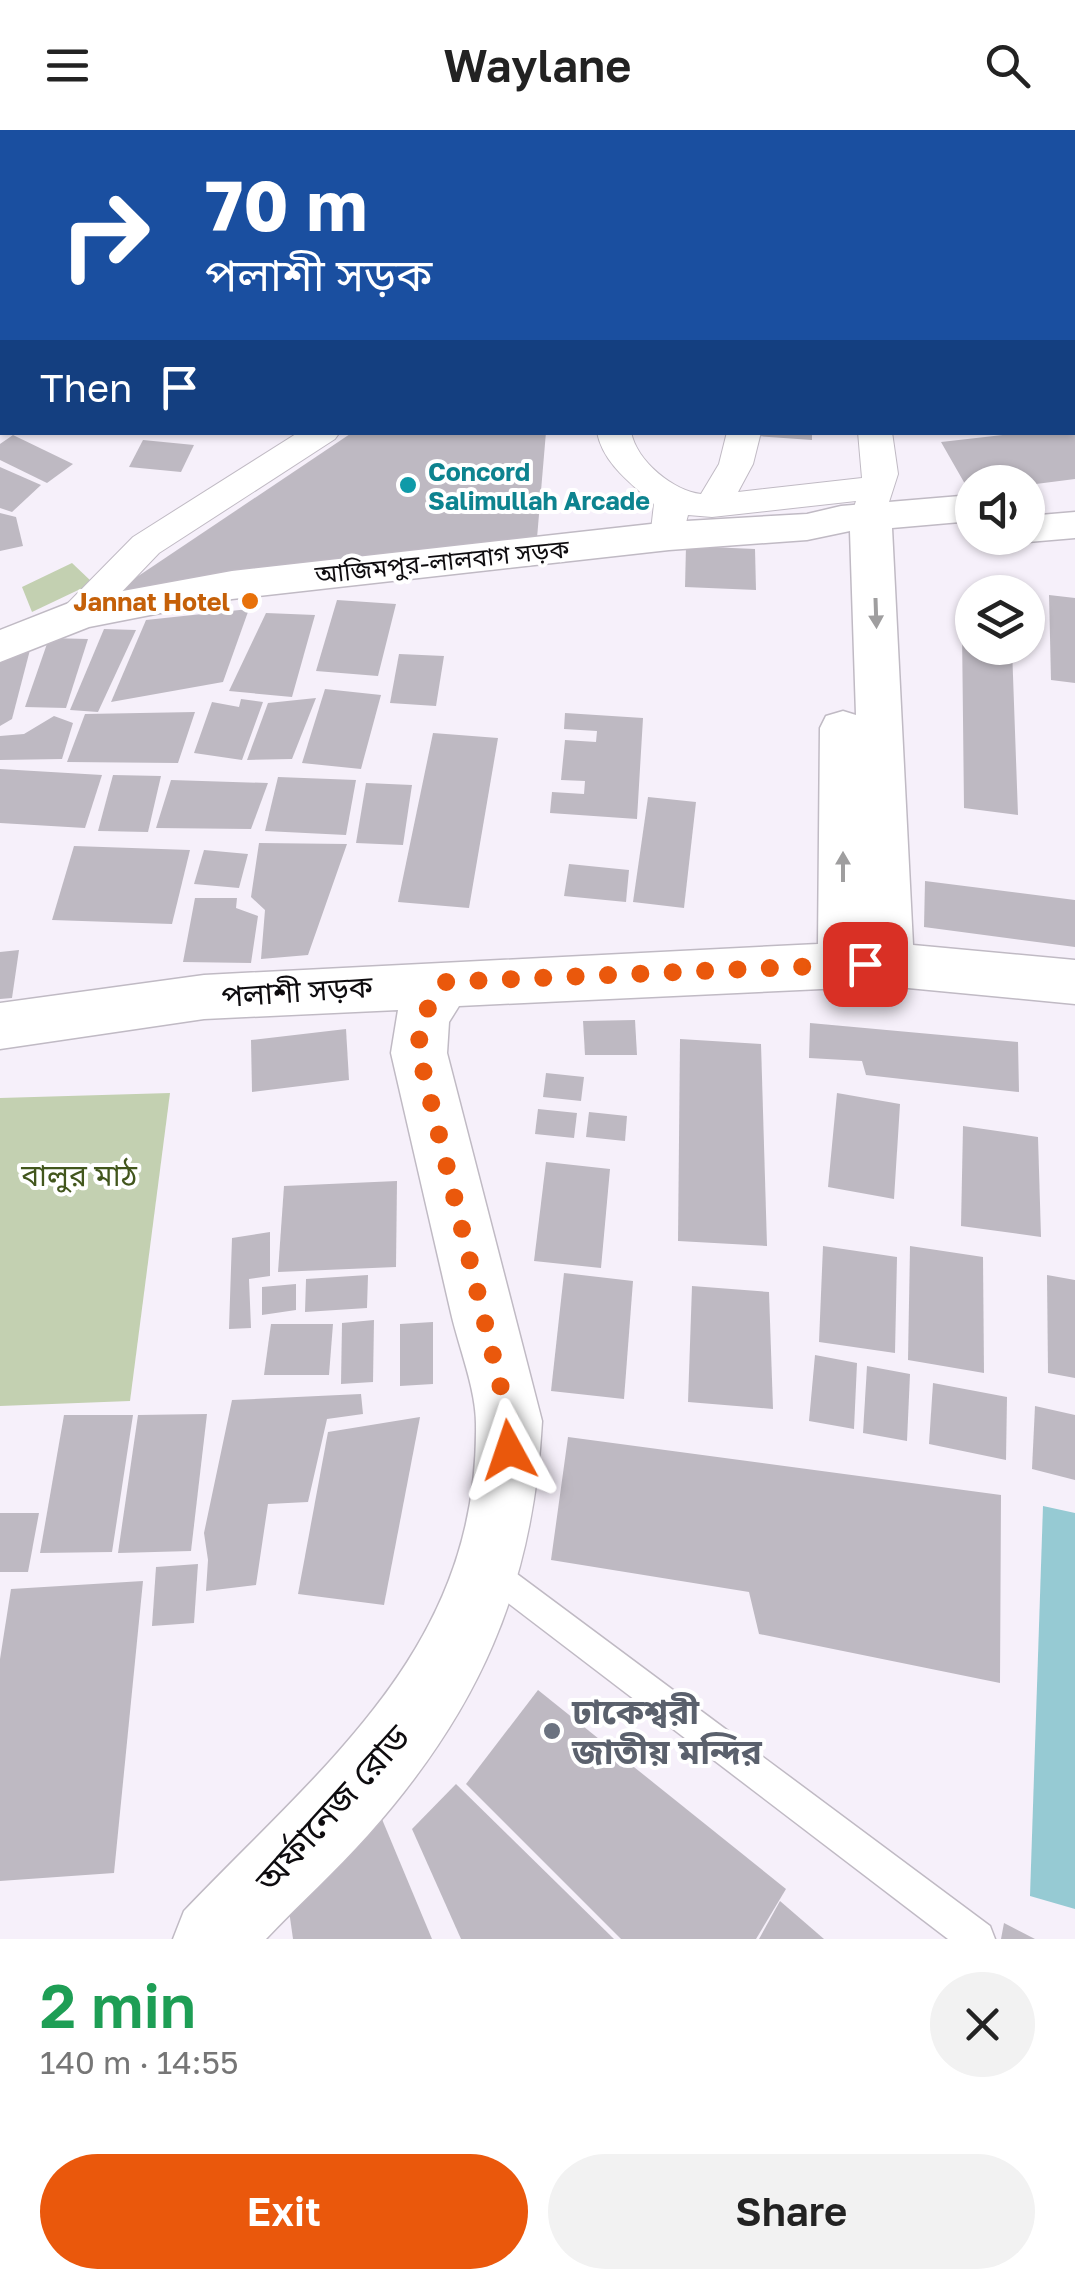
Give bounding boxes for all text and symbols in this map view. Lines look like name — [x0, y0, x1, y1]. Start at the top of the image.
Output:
icon: menu — [40, 38, 95, 93]
text: Waylane — [444, 38, 631, 92]
icon: search — [980, 38, 1035, 93]
text: 70 m — [205, 162, 367, 246]
icon: right — [40, 170, 170, 300]
text: পলাশী সড়ক — [205, 247, 432, 301]
icon: arrive — [152, 360, 207, 415]
text: Then — [40, 365, 132, 410]
place label: Concord Salimullah Arcade — [428, 456, 650, 516]
map controls — [955, 465, 1045, 665]
button: sound — [955, 465, 1045, 555]
marker: Concord Salimullah Arcade — [397, 474, 419, 496]
street label: আজিমপুর-লালবাগ সড়ক — [312, 532, 571, 590]
button: layers — [955, 575, 1045, 665]
place label: Jannat Hotel — [73, 586, 230, 617]
marker: Jannat Hotel — [239, 590, 261, 612]
one-way arrow — [868, 598, 884, 630]
one-way arrow — [835, 851, 851, 883]
pin — [823, 922, 908, 1007]
icon: arrive — [838, 937, 893, 992]
street label: পলাশী সড়ক — [220, 968, 375, 1014]
park label: বালুর মাঠ — [20, 1157, 138, 1193]
position arrow — [457, 1398, 561, 1502]
place label: ঢাকেশ্বরী জাতীয় মন্দির — [571, 1690, 763, 1772]
street label: অর্ফানেজ রোড — [245, 1715, 419, 1901]
marker: ঢাকেশ্বরী জাতীয় মন্দির — [541, 1720, 563, 1742]
text: 2 min — [40, 1969, 196, 2041]
button: close — [930, 1972, 1035, 2077]
text: 140 m · 14:55 — [40, 2043, 239, 2081]
button: Exit — [40, 2154, 528, 2269]
button: Share — [548, 2154, 1035, 2269]

